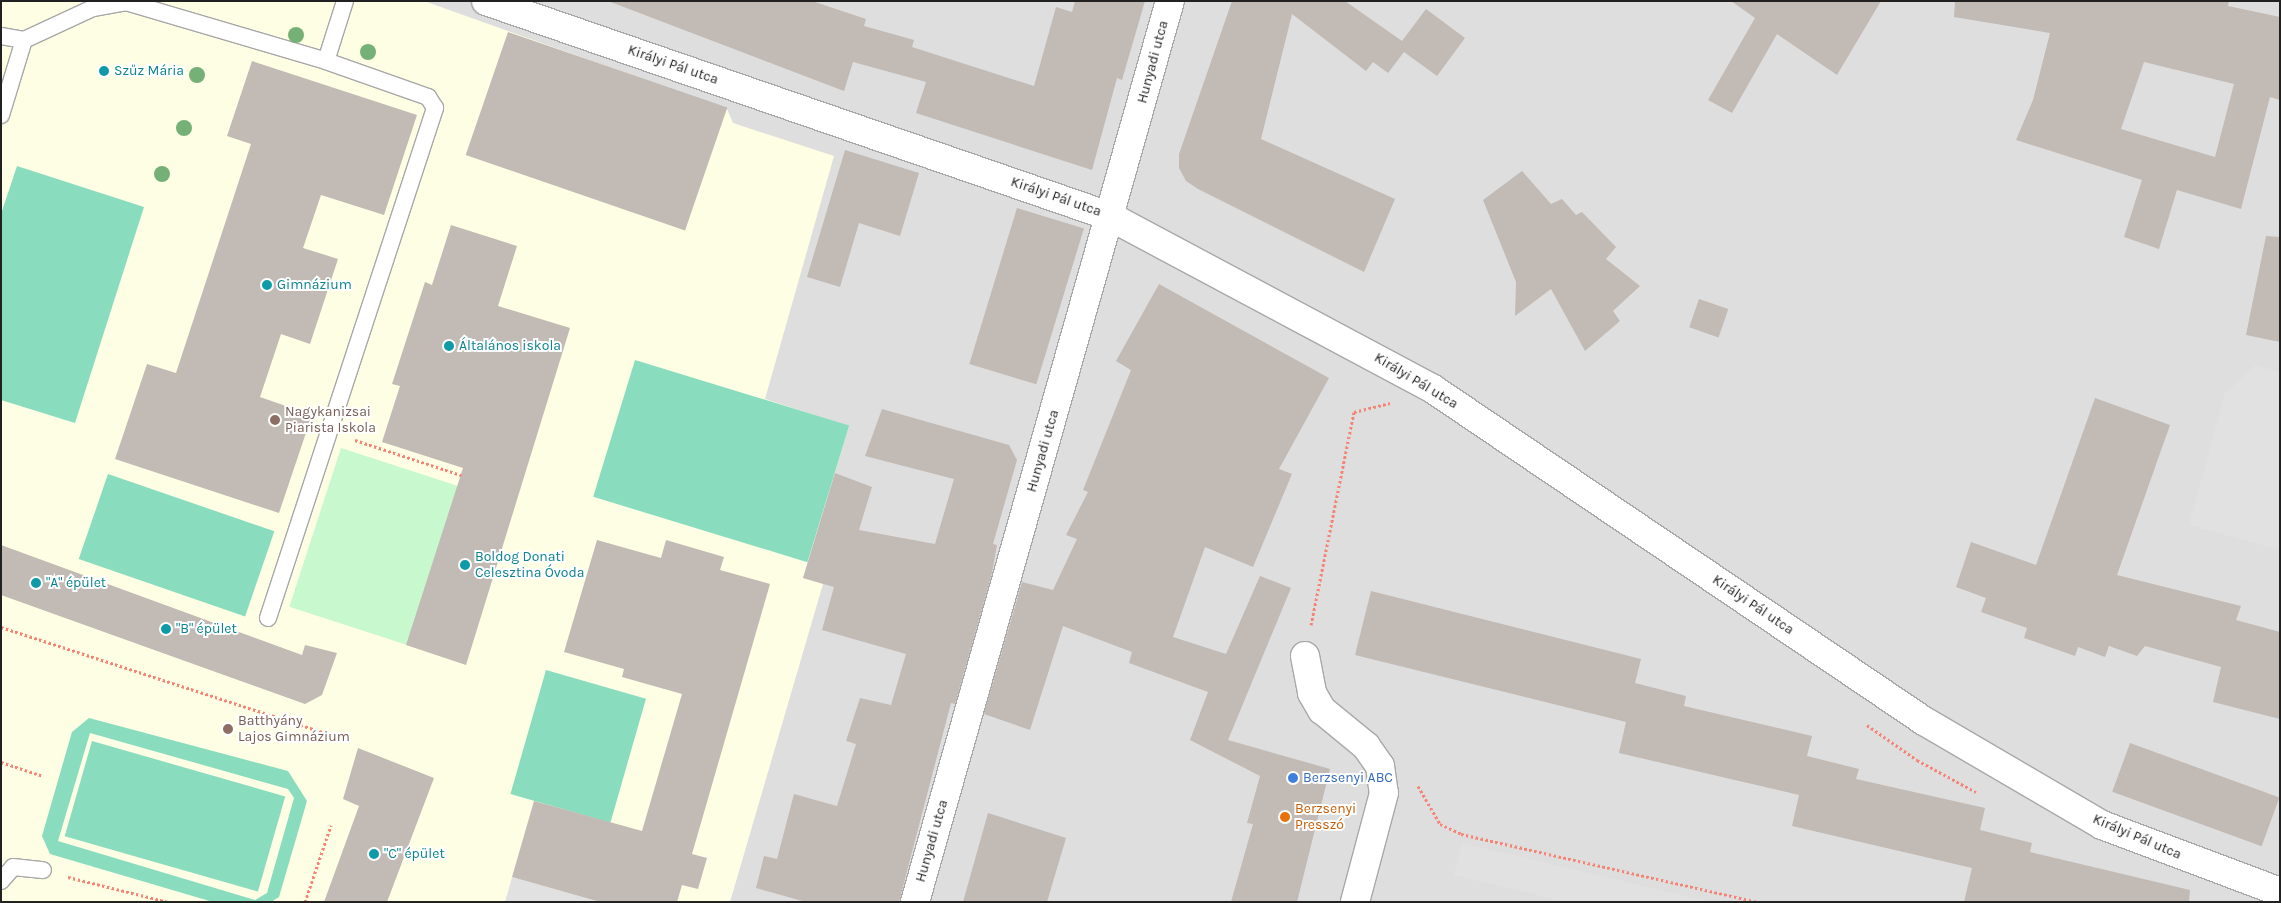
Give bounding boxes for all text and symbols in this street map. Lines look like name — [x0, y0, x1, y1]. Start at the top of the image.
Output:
street label: Hunyadi utca — [1134, 19, 1172, 105]
street label: Királyi Pál utca — [625, 42, 721, 88]
place label: Szűz Mária — [114, 63, 184, 79]
marker: Szűz Mária — [98, 65, 110, 77]
street label: Királyi Pál utca — [1008, 174, 1104, 220]
place label: Gimnázium — [277, 277, 352, 293]
marker: Gimnázium — [261, 279, 273, 291]
place label: Általános iskola — [459, 338, 561, 354]
marker: Általános iskola — [443, 340, 455, 352]
street label: Királyi Pál utca — [1371, 349, 1461, 413]
place label: Nagykanizsai Piarista Iskola — [285, 404, 376, 437]
street label: Hunyadi utca — [1023, 408, 1063, 494]
marker: Nagykanizsai Piarista Iskola — [269, 414, 281, 426]
place label: Boldog Donati Celesztina Óvoda — [475, 549, 585, 582]
marker: Boldog Donati Celesztina Óvoda — [459, 559, 471, 571]
street label: Királyi Pál utca — [1709, 572, 1797, 638]
place label: "A" épület — [46, 575, 106, 591]
marker: "A" épület — [30, 577, 42, 589]
place label: "B" épület — [176, 621, 237, 637]
marker: "B" épület — [160, 623, 172, 635]
place label: Batthyány Lajos Gimnázium — [238, 713, 350, 746]
marker: Batthyány Lajos Gimnázium — [222, 723, 234, 735]
place label: Berzsenyi ABC — [1303, 770, 1393, 786]
marker: Berzsenyi ABC — [1287, 772, 1299, 784]
street label: Hunyadi utca — [912, 798, 952, 884]
place label: Berzsenyi Presszó — [1295, 801, 1356, 834]
marker: Berzsenyi Presszó — [1279, 811, 1291, 823]
street label: Királyi Pál utca — [2090, 811, 2184, 863]
place label: "C" épület — [384, 846, 445, 862]
marker: "C" épület — [368, 848, 380, 860]

